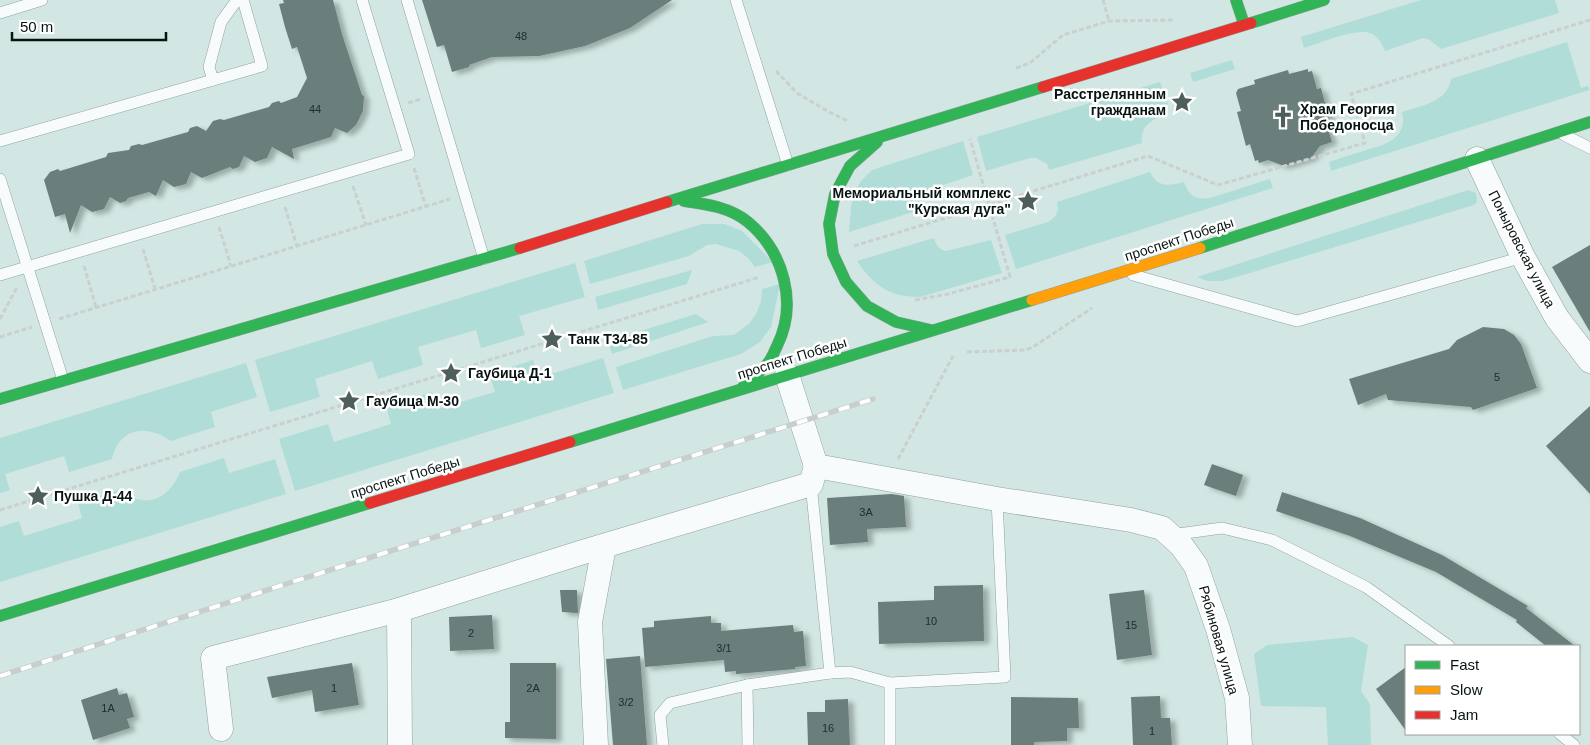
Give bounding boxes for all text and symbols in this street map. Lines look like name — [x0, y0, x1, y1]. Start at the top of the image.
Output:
scale bar — [12, 10, 166, 42]
text: 50 m — [20, 18, 53, 35]
house number: 48 — [515, 30, 527, 42]
place label: Расстрелянным гражданам — [1054, 86, 1166, 118]
place icon: Расстрелянным гражданам — [1169, 89, 1195, 115]
place label: Храм Георгия Победоносца — [1300, 101, 1395, 133]
house number: 44 — [309, 103, 321, 115]
church icon: Храм Георгия Победоносца — [1270, 104, 1296, 130]
place label: Мемориальный комплекс "Курская дуга" — [833, 185, 1011, 217]
place icon: Мемориальный комплекс "Курская дуга" — [1015, 188, 1041, 214]
street label: Поныровская улица — [1485, 188, 1559, 311]
street label: проспект Победы — [1123, 214, 1235, 264]
place icon: Танк Т34-85 — [539, 326, 565, 352]
place label: Танк Т34-85 — [568, 331, 648, 347]
street label: проспект Победы — [735, 334, 849, 382]
place icon: Гаубица Д-1 — [438, 360, 464, 386]
place label: Гаубица Д-1 — [468, 365, 552, 381]
house number: 5 — [1494, 371, 1500, 383]
place icon: Гаубица М-30 — [336, 388, 362, 414]
place label: Гаубица М-30 — [366, 393, 459, 409]
street label: проспект Победы — [348, 453, 462, 501]
place icon: Пушка Д-44 — [25, 483, 51, 509]
place label: Пушка Д-44 — [54, 488, 133, 504]
house number: 3А — [859, 506, 873, 518]
street label: Рябиновая улица — [1196, 584, 1242, 697]
house number: 10 — [925, 615, 937, 627]
house number: 15 — [1125, 619, 1137, 631]
house number: 2 — [468, 627, 474, 639]
house number: 3/1 — [716, 642, 732, 654]
legend — [1405, 645, 1580, 735]
text: Fast — [1450, 656, 1480, 673]
text: Slow — [1450, 681, 1483, 698]
house number: 1 — [331, 682, 337, 694]
house number: 2А — [526, 682, 540, 694]
house number: 3/2 — [618, 696, 634, 708]
house number: 1А — [101, 702, 115, 714]
text: Jam — [1450, 706, 1478, 723]
house number: 16 — [822, 722, 834, 734]
house number: 1 — [1149, 725, 1155, 737]

